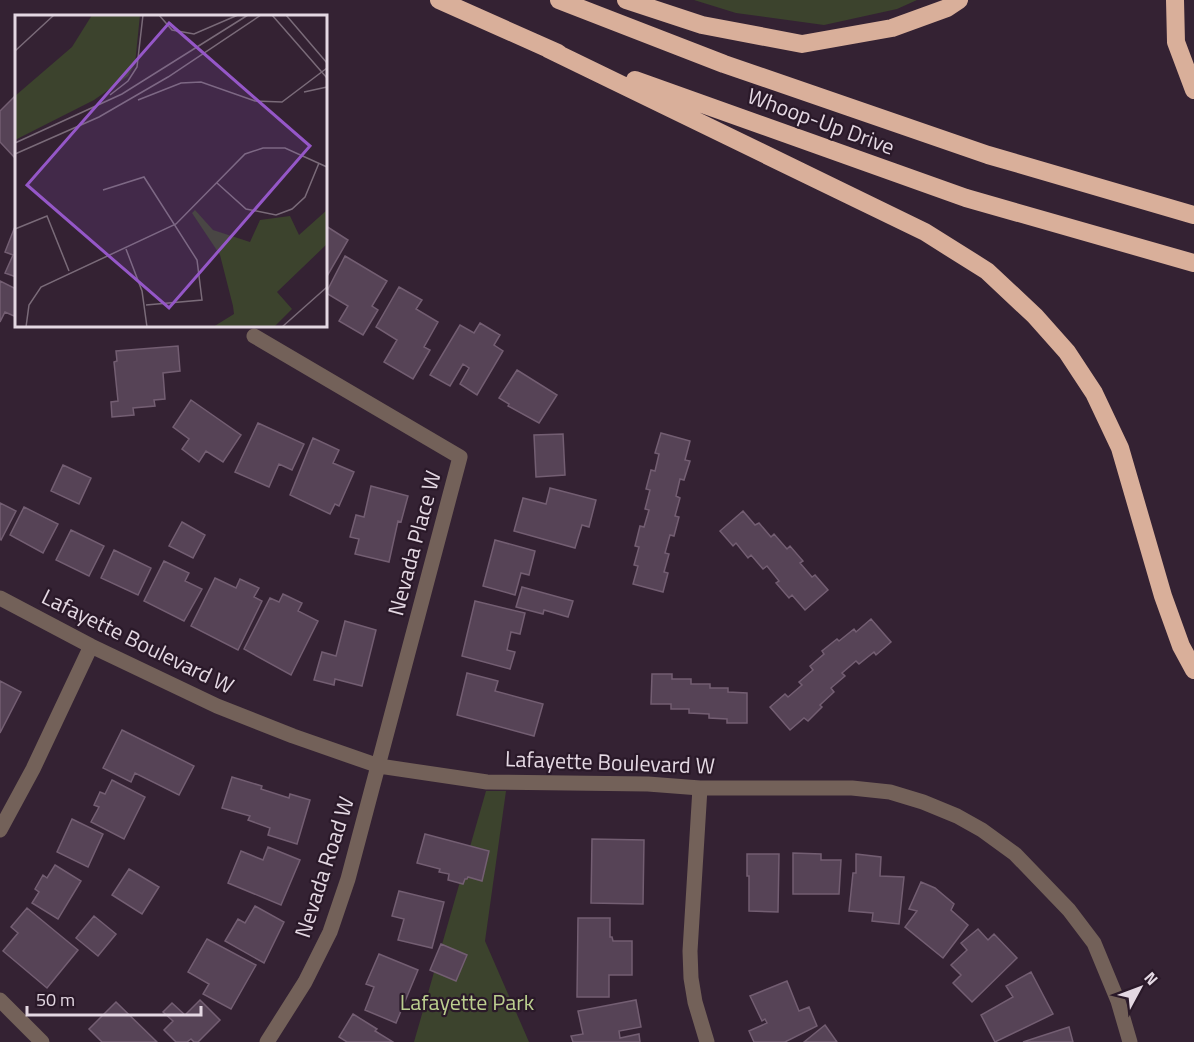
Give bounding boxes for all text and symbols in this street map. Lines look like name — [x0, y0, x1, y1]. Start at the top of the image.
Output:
inset map — [15, 15, 327, 327]
street label: Whoop-Up Drive — [743, 79, 899, 163]
street label: Nevada Place W — [378, 467, 450, 619]
street label: Lafayette Boulevard W — [36, 580, 240, 702]
street label: Lafayette Boulevard W — [504, 741, 716, 783]
street label: Nevada Road W — [285, 792, 363, 942]
north arrow — [1110, 958, 1170, 1018]
text: N — [1139, 966, 1164, 990]
scale bar — [27, 979, 201, 1017]
park label: Lafayette Park — [400, 985, 535, 1019]
text: 50 m — [36, 986, 75, 1013]

